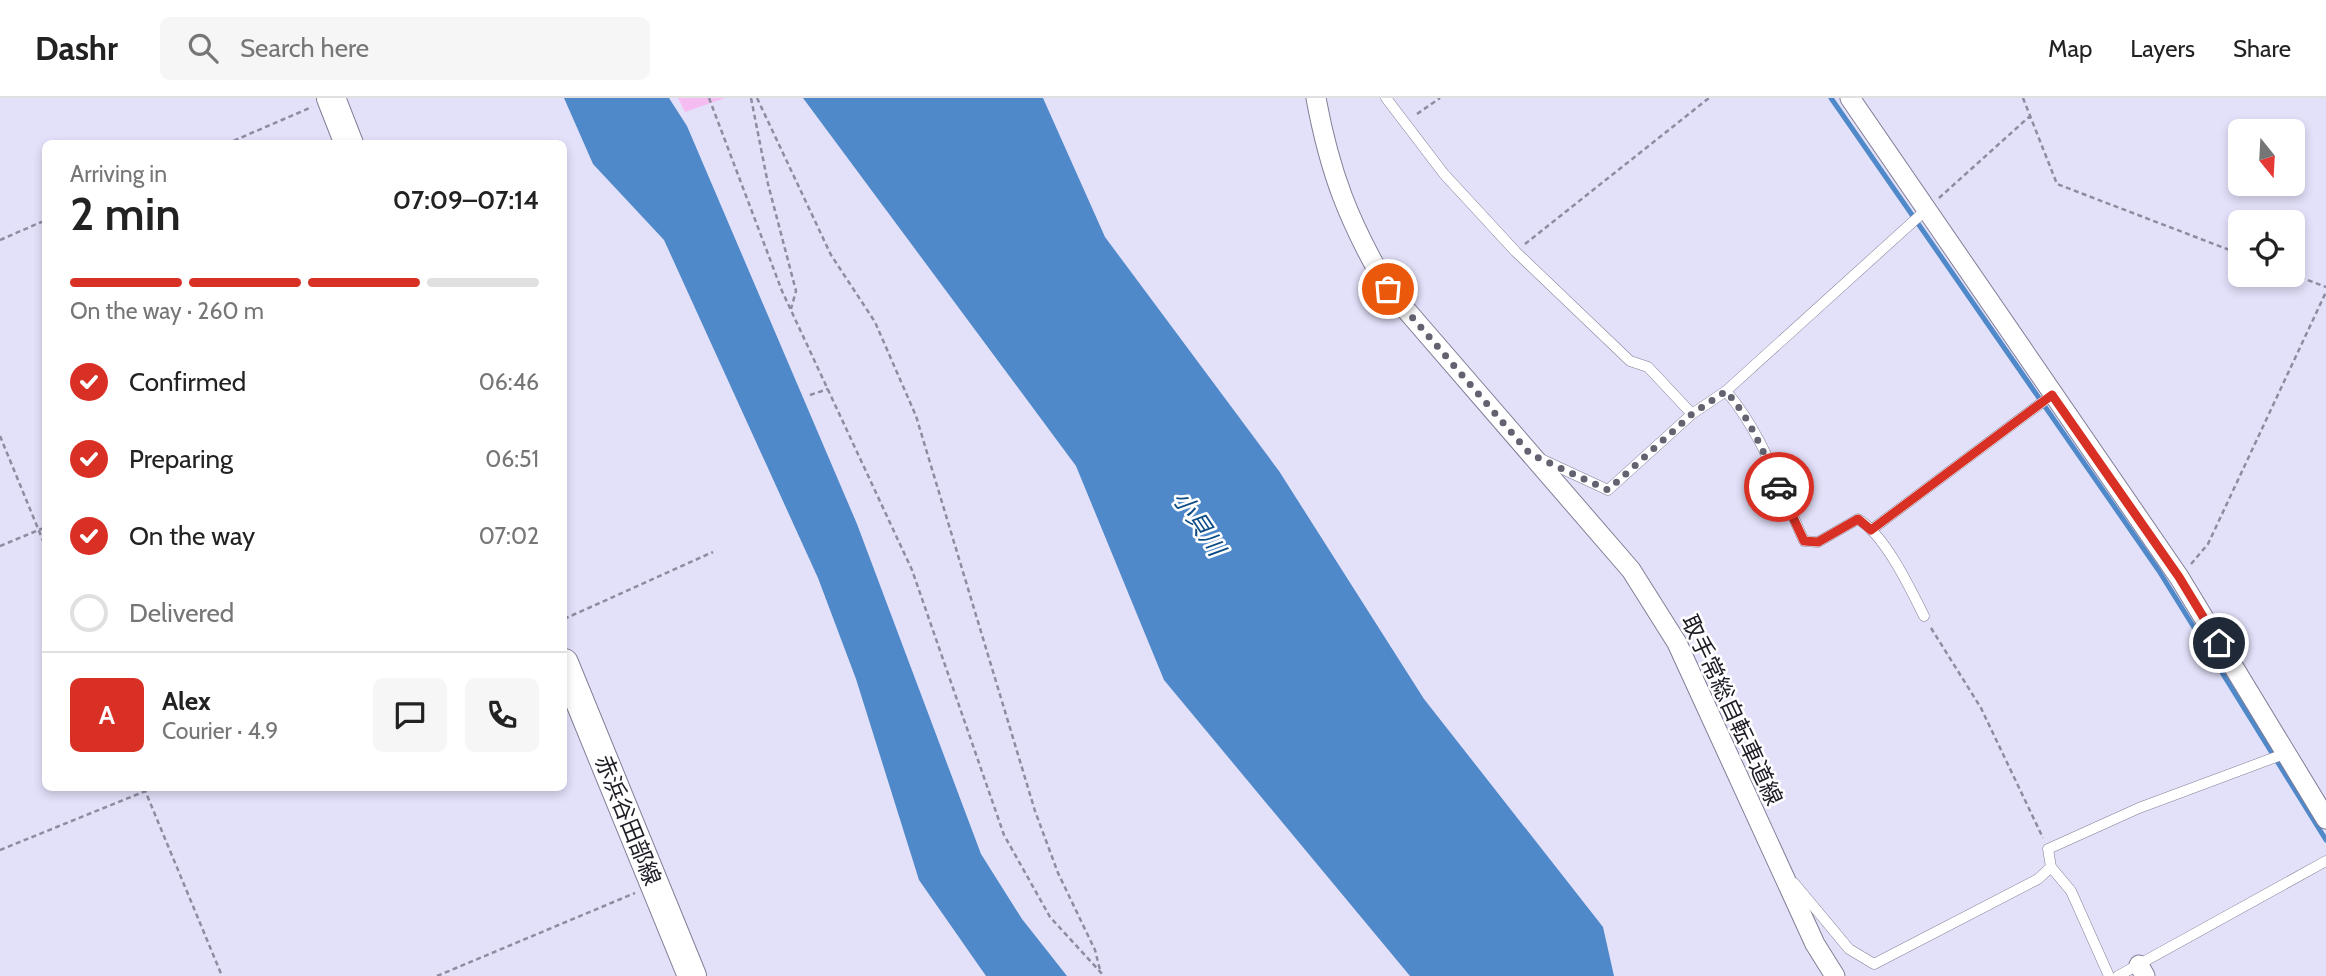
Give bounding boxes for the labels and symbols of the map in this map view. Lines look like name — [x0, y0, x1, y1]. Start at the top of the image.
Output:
north arrow — [2228, 119, 2305, 196]
pin — [1358, 259, 1418, 319]
courier — [1744, 452, 1814, 522]
water label: 小貝川 — [1167, 485, 1233, 563]
street label: 取手常総自転車道線 — [1676, 610, 1788, 810]
pin — [2189, 613, 2249, 673]
street label: 赤浜谷田部線 — [589, 751, 667, 889]

